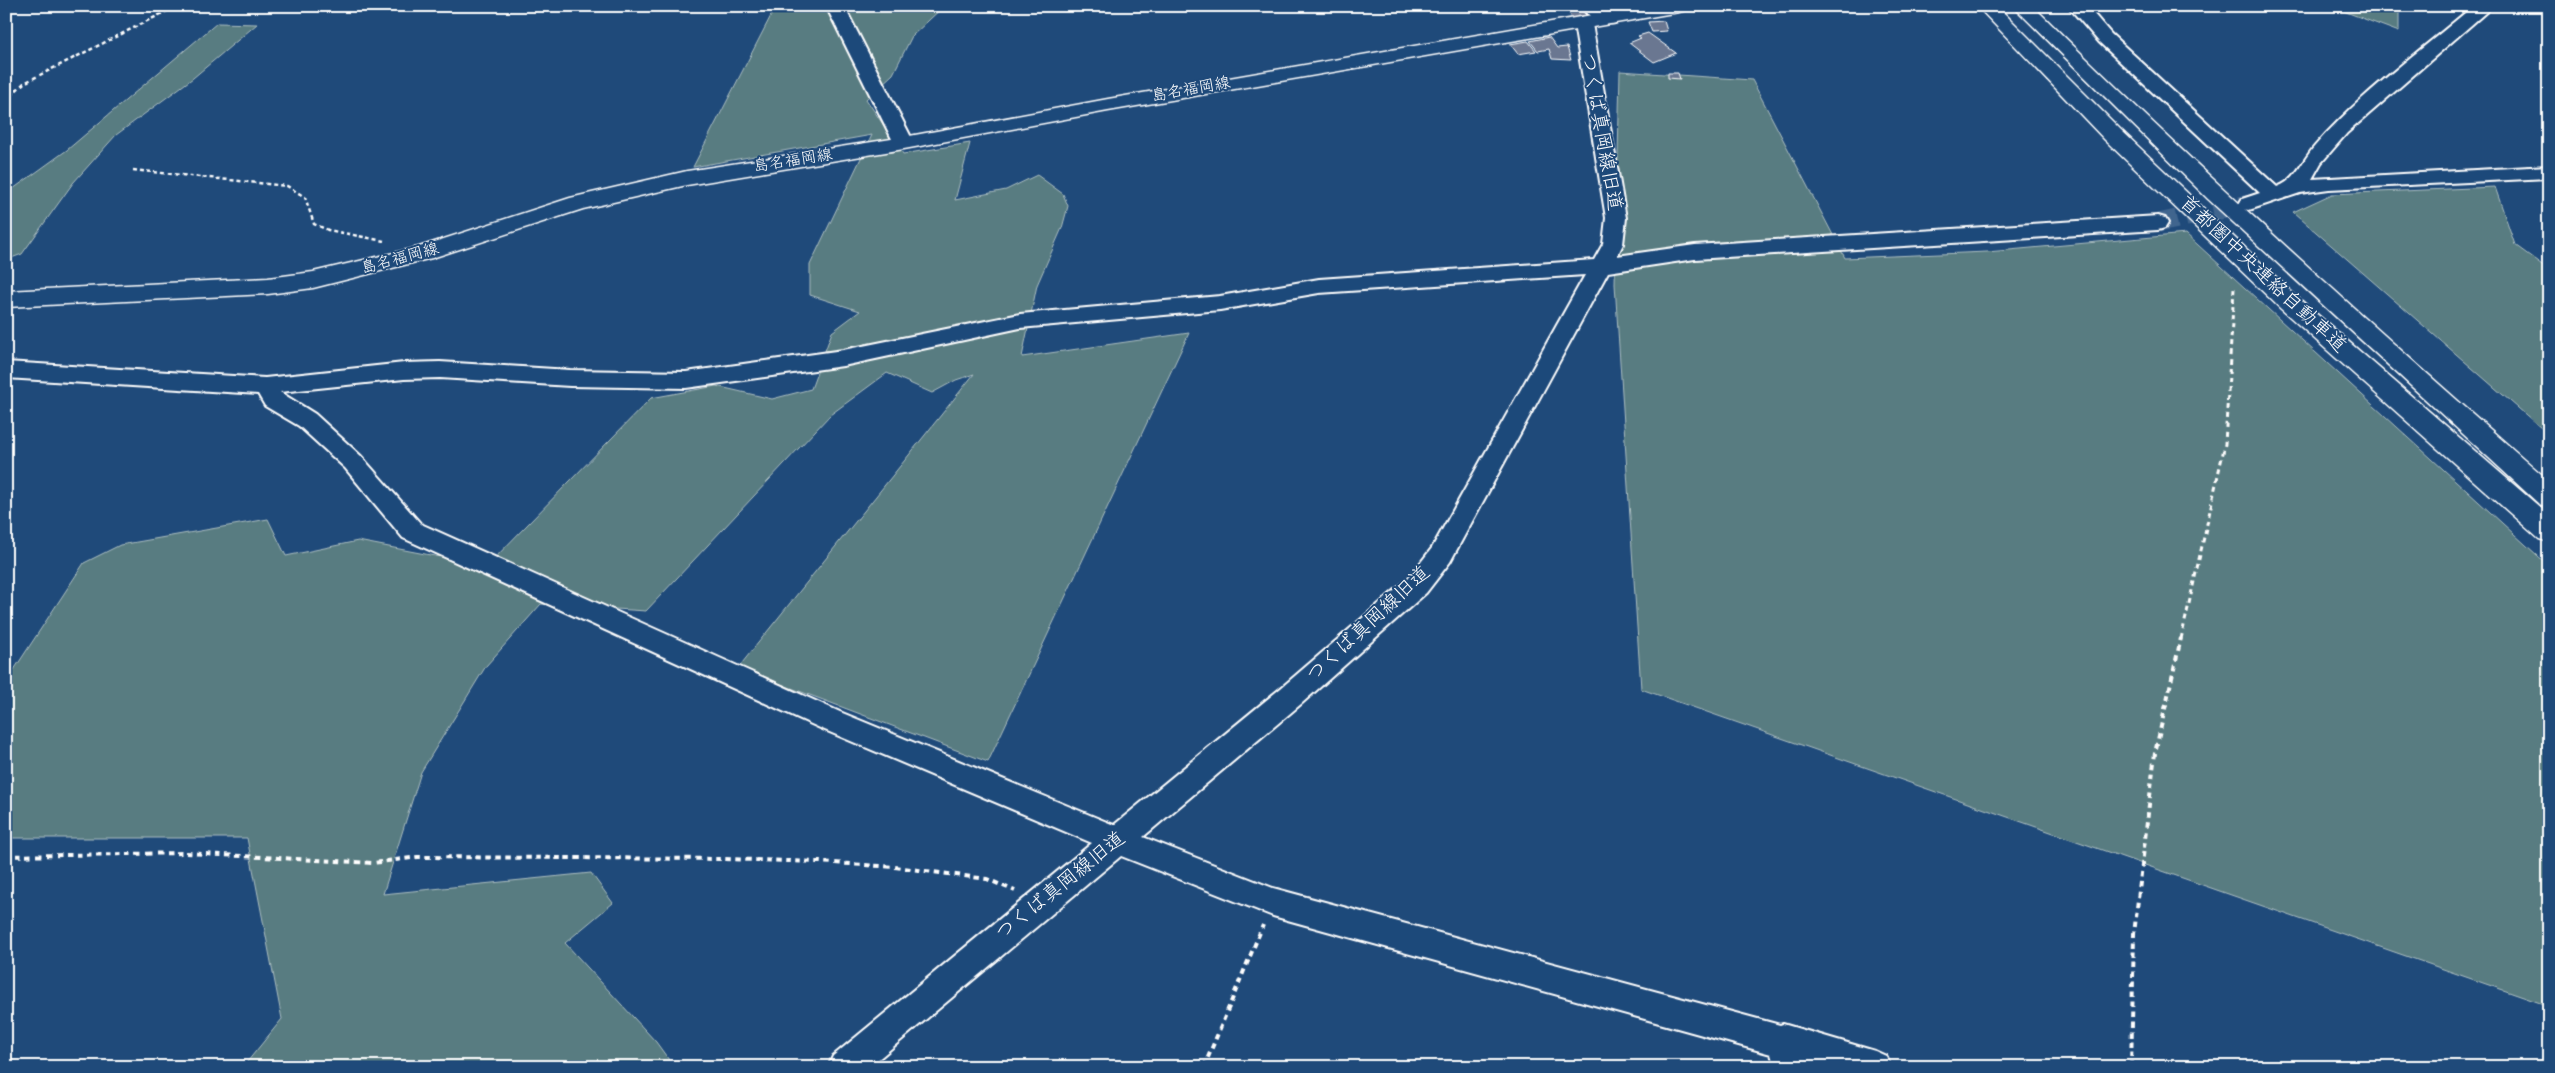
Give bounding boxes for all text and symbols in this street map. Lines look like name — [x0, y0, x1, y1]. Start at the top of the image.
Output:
street label: つくば真岡線旧道 — [1572, 51, 1628, 213]
street label: 島名福岡線 — [1150, 71, 1232, 109]
street label: 島名福岡線 — [752, 143, 834, 179]
street label: 首都圏中央連絡自動車道 — [2172, 189, 2352, 361]
street label: 島名福岡線 — [358, 237, 442, 281]
street label: つくば真岡線旧道 — [1301, 560, 1437, 690]
street label: つくば真岡線旧道 — [990, 825, 1132, 949]

